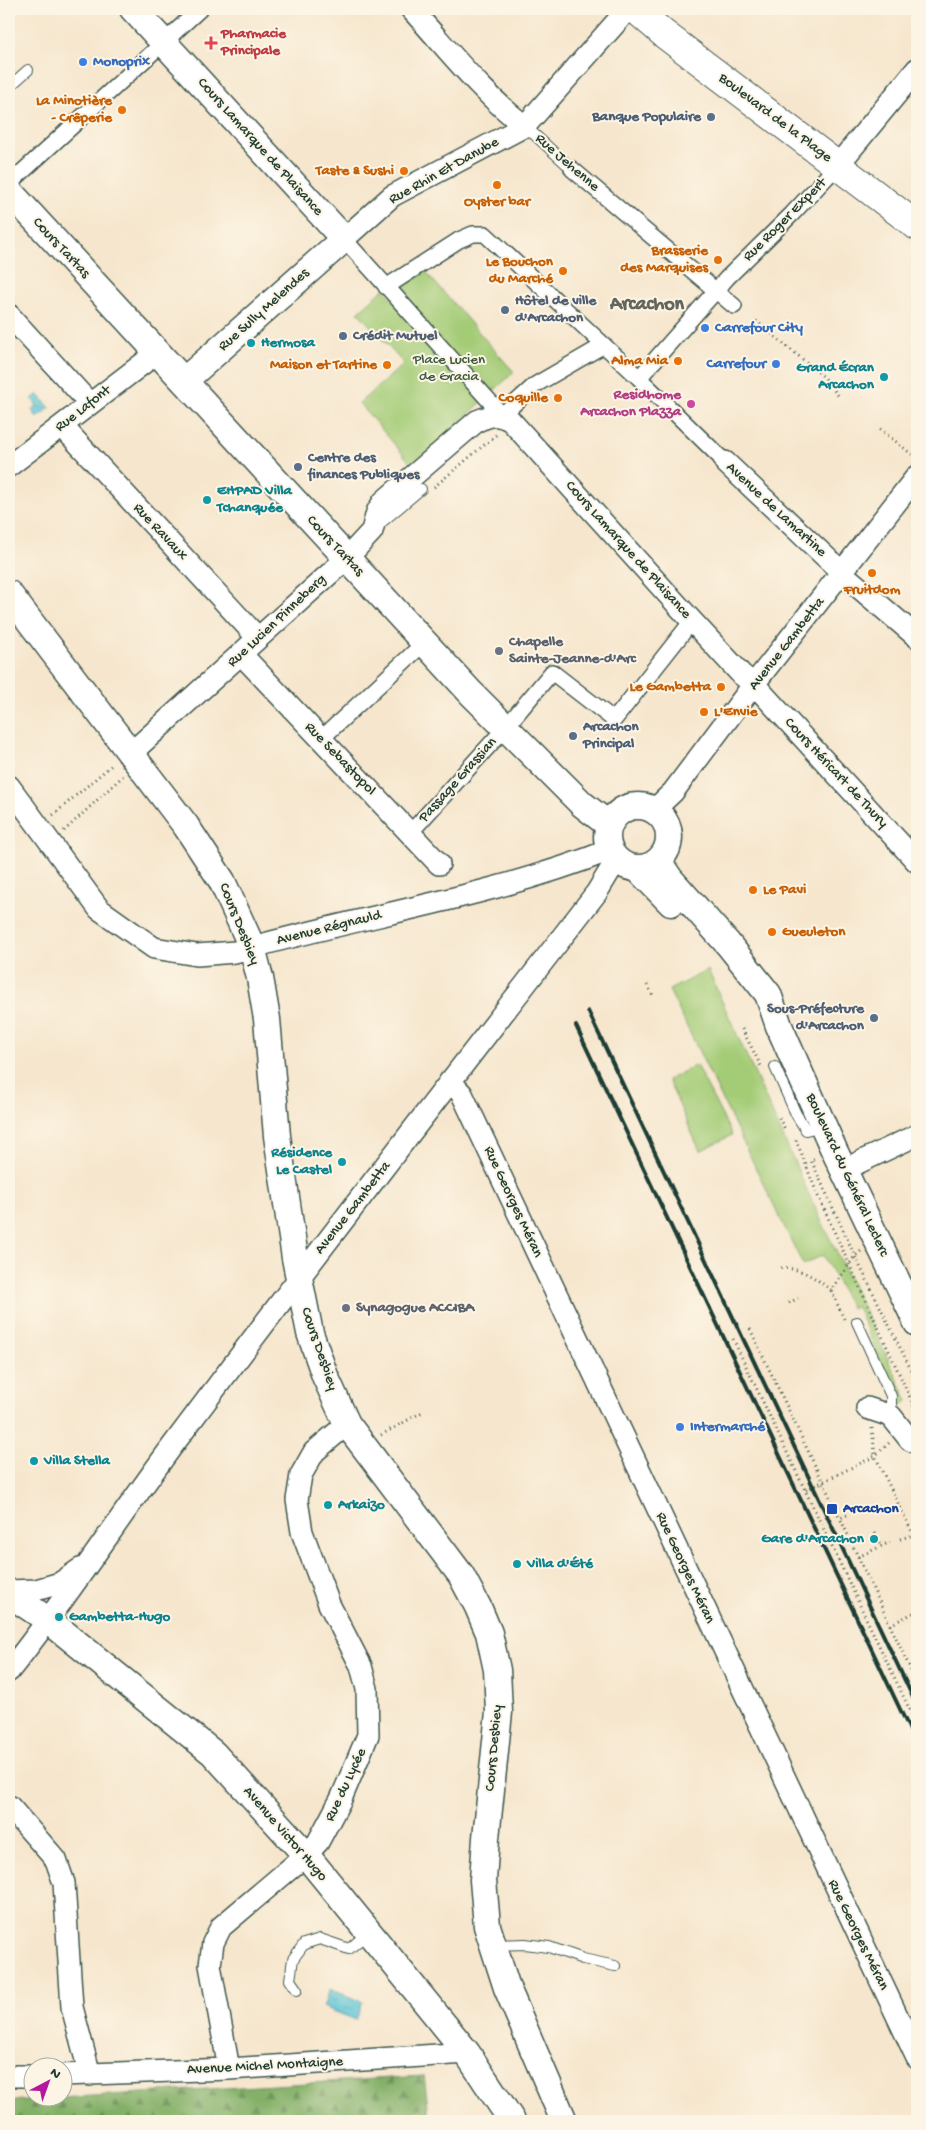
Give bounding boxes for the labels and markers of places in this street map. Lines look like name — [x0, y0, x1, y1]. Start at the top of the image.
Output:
place label: Pharmacie Principale — [220, 25, 287, 60]
marker: Pharmacie Principale — [205, 37, 217, 49]
place label: Monoprix — [93, 53, 150, 71]
marker: Monoprix — [77, 56, 89, 68]
place label: La Minotière - Crêperie — [36, 92, 113, 127]
marker: La Minotière - Crêperie — [116, 104, 128, 116]
place label: Banque Populaire — [591, 108, 702, 126]
marker: Banque Populaire — [705, 111, 717, 123]
place label: Taste & Sushi — [315, 162, 394, 180]
marker: Taste & Sushi — [398, 165, 410, 177]
marker: Oyster bar — [491, 179, 503, 191]
place label: Oyster bar — [464, 193, 532, 211]
place label: Brasserie des Marquises — [620, 242, 709, 277]
place label: Le Bouchon du Marché — [486, 253, 554, 288]
marker: Brasserie des Marquises — [712, 254, 724, 266]
marker: Le Bouchon du Marché — [557, 265, 569, 277]
place label: Hôtel de ville d'Arcachon — [515, 292, 598, 327]
marker: Hôtel de ville d'Arcachon — [499, 304, 511, 316]
place label: Carrefour City — [714, 319, 804, 337]
marker: Carrefour City — [699, 322, 711, 334]
place label: Crédit Mutuel — [352, 327, 438, 345]
marker: Crédit Mutuel — [337, 330, 349, 342]
place label: Hermosa — [261, 334, 316, 352]
marker: Hermosa — [245, 337, 257, 349]
place label: Alma Mia — [610, 352, 669, 370]
marker: Alma Mia — [672, 355, 684, 367]
place label: Carrefour — [705, 355, 768, 373]
place label: Maison et Tartine — [270, 356, 378, 374]
marker: Carrefour — [770, 358, 782, 370]
marker: Maison et Tartine — [381, 359, 393, 371]
place label: Grand Écran Arcachon — [796, 359, 875, 394]
marker: Grand Écran Arcachon — [878, 371, 890, 383]
place label: Residhome Arcachon Plazza — [579, 386, 682, 421]
place label: Coquille — [497, 389, 549, 407]
marker: Coquille — [552, 392, 564, 404]
marker: Residhome Arcachon Plazza — [685, 398, 697, 410]
place label: Centre des finances Publiques — [307, 449, 421, 484]
marker: Centre des finances Publiques — [292, 461, 304, 473]
place label: EHPAD Villa Tchanquée — [216, 482, 293, 517]
marker: EHPAD Villa Tchanquée — [201, 494, 213, 506]
marker: Fruitdom — [866, 567, 878, 579]
place label: Fruitdom — [843, 581, 901, 599]
place label: Chapelle Sainte-Jeanne-d'Arc — [508, 633, 637, 668]
marker: Chapelle Sainte-Jeanne-d'Arc — [493, 645, 505, 657]
place label: Le Gambetta — [630, 678, 712, 696]
marker: Le Gambetta — [715, 681, 727, 693]
place label: L'Envie — [714, 703, 759, 721]
marker: L'Envie — [698, 706, 710, 718]
place label: Arcachon Principal — [582, 718, 640, 753]
marker: Arcachon Principal — [567, 730, 579, 742]
place label: Le Pavi — [763, 881, 806, 899]
marker: Le Pavi — [747, 884, 759, 896]
place label: Gueuleton — [782, 923, 846, 941]
marker: Gueuleton — [766, 926, 778, 938]
place label: Sous-Préfecture d'Arcachon — [767, 1000, 865, 1035]
marker: Sous-Préfecture d'Arcachon — [868, 1012, 880, 1024]
place label: Résidence Le Castel — [270, 1144, 333, 1179]
marker: Résidence Le Castel — [336, 1156, 348, 1168]
place label: Synagogue ACCIBA — [356, 1299, 475, 1317]
marker: Synagogue ACCIBA — [340, 1302, 352, 1314]
place label: Intermarché — [690, 1418, 766, 1436]
marker: Intermarché — [674, 1421, 686, 1433]
place label: Villa Stella — [43, 1452, 111, 1470]
marker: Villa Stella — [28, 1455, 40, 1467]
place label: Arkaizo — [337, 1496, 385, 1514]
marker: Arkaizo — [322, 1499, 334, 1511]
place label: Arcachon — [842, 1500, 900, 1518]
marker: Arcachon — [825, 1502, 839, 1516]
place label: Gare d'Arcachon — [761, 1530, 865, 1548]
marker: Gare d'Arcachon — [868, 1533, 880, 1545]
place label: Villa d'Été — [526, 1555, 594, 1573]
marker: Villa d'Été — [511, 1558, 523, 1570]
place label: Gambetta-Hugo — [69, 1608, 171, 1626]
marker: Gambetta-Hugo — [53, 1611, 65, 1623]

